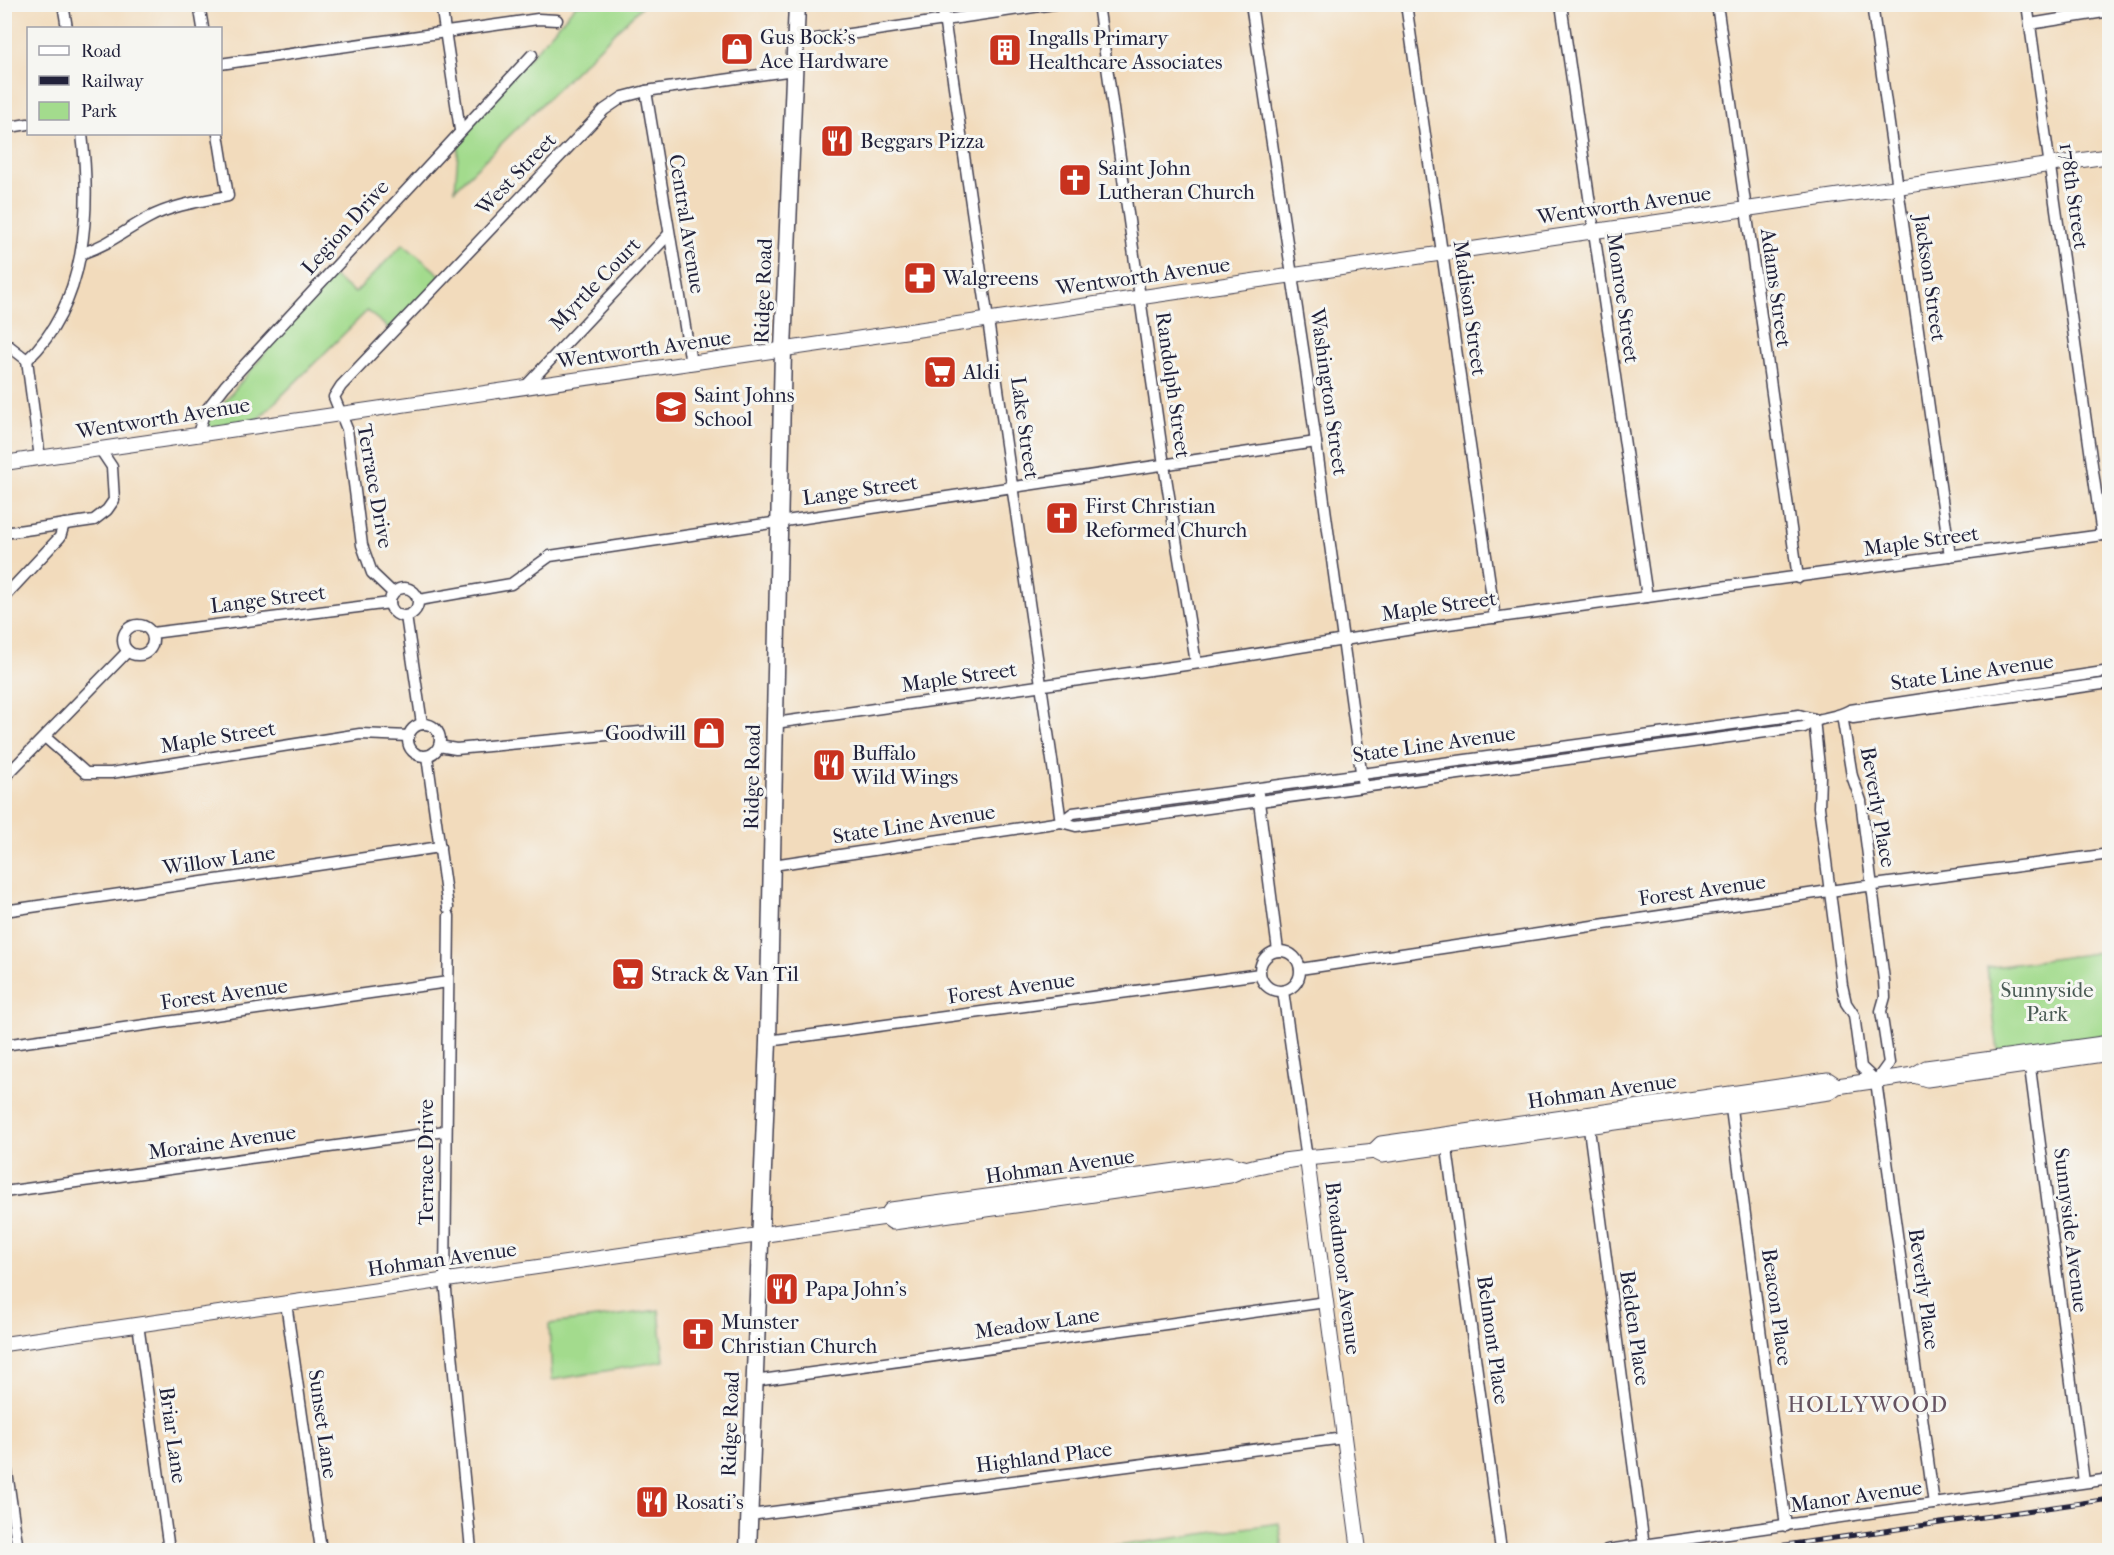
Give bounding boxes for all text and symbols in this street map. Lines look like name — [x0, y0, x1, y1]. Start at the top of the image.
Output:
place label: Gus Bock's Ace Hardware — [759, 25, 888, 73]
place label: Ingalls Primary Healthcare Associates — [1028, 26, 1223, 74]
legend — [27, 27, 222, 135]
shop icon: Gus Bock's Ace Hardware — [719, 31, 755, 67]
building icon: Ingalls Primary Healthcare Associates — [987, 32, 1023, 68]
text: Road — [81, 41, 121, 62]
text: Railway — [81, 71, 145, 92]
text: Park — [81, 101, 118, 122]
restaurant icon: Beggars Pizza — [819, 123, 855, 159]
street label: West Street — [470, 128, 561, 221]
place label: Beggars Pizza — [860, 129, 985, 153]
street label: 178th Street — [2055, 141, 2093, 251]
street label: Central Avenue — [664, 153, 710, 295]
place label: Saint John Lutheran Church — [1098, 156, 1255, 204]
church icon: Saint John Lutheran Church — [1057, 162, 1093, 198]
street label: Legion Drive — [296, 175, 394, 279]
street label: Wentworth Avenue — [1534, 181, 1713, 229]
street label: Jackson Street — [1909, 211, 1951, 343]
street label: Adams Street — [1756, 226, 1796, 350]
street label: Monroe Street — [1602, 231, 1644, 365]
street label: Myrtle Court — [545, 232, 646, 336]
street label: Ridge Road — [749, 237, 777, 344]
street label: Madison Street — [1449, 239, 1491, 378]
street label: Wentworth Avenue — [1053, 252, 1232, 300]
pharmacy icon: Walgreens — [902, 260, 938, 296]
place label: Walgreens — [942, 266, 1039, 290]
street label: Washington Street — [1305, 306, 1353, 478]
street label: Randolph Street — [1151, 310, 1195, 460]
street label: Wentworth Avenue — [554, 325, 733, 373]
supermarket icon: Aldi — [922, 354, 958, 390]
place label: Aldi — [962, 360, 1000, 384]
street label: Lake Street — [1006, 375, 1044, 481]
place label: Saint Johns School — [694, 383, 795, 431]
school or university icon: Saint Johns School — [653, 389, 689, 425]
street label: Wentworth Avenue — [73, 392, 252, 444]
street label: Terrace Drive — [352, 422, 398, 550]
street label: Lange Street — [801, 470, 920, 510]
place label: First Christian Reformed Church — [1085, 494, 1248, 542]
church icon: First Christian Reformed Church — [1044, 500, 1080, 536]
street label: Maple Street — [1862, 521, 1981, 561]
street label: Lange Street — [209, 580, 328, 618]
street label: Maple Street — [1380, 586, 1499, 626]
street label: State Line Avenue — [1889, 649, 2055, 695]
street label: Maple Street — [900, 657, 1019, 697]
shop icon: Goodwill — [691, 715, 727, 751]
street label: Maple Street — [159, 716, 278, 758]
place label: Goodwill — [605, 721, 686, 745]
street label: State Line Avenue — [1351, 721, 1517, 767]
street label: Ridge Road — [739, 723, 765, 830]
place label: Buffalo Wild Wings — [851, 741, 958, 789]
street label: Beverly Place — [1856, 745, 1900, 869]
restaurant icon: Buffalo Wild Wings — [811, 747, 847, 783]
street label: State Line Avenue — [831, 799, 997, 849]
street label: Willow Lane — [160, 840, 277, 880]
street label: Forest Avenue — [1637, 869, 1767, 911]
supermarket icon: Strack & Van Til — [610, 956, 646, 992]
place label: Strack & Van Til — [651, 962, 799, 986]
street label: Forest Avenue — [946, 967, 1076, 1009]
street label: Forest Avenue — [159, 973, 289, 1015]
park label: Sunnyside Park — [2000, 978, 2094, 1026]
street label: Hohman Avenue — [1526, 1069, 1678, 1113]
street label: Terrace Drive — [414, 1099, 438, 1225]
street label: Moraine Avenue — [147, 1120, 297, 1164]
street label: Hohman Avenue — [984, 1144, 1136, 1188]
street label: Sunnyside Avenue — [2049, 1146, 2093, 1314]
street label: Broadmoor Avenue — [1320, 1180, 1366, 1356]
street label: Beverly Place — [1904, 1227, 1944, 1351]
street label: Hohman Avenue — [366, 1237, 518, 1281]
street label: Beacon Place — [1757, 1247, 1797, 1367]
street label: Belden Place — [1615, 1269, 1655, 1387]
restaurant icon: Papa John's — [764, 1271, 800, 1307]
street label: Belmont Place — [1472, 1274, 1514, 1406]
place label: Papa John's — [805, 1277, 907, 1301]
street label: Meadow Lane — [973, 1302, 1101, 1344]
place label: Munster Christian Church — [721, 1310, 877, 1358]
church icon: Munster Christian Church — [680, 1316, 716, 1352]
street label: Sunset Lane — [303, 1368, 343, 1480]
street label: Ridge Road — [716, 1370, 744, 1477]
street label: Briar Lane — [154, 1385, 192, 1485]
district label: HOLLYWOOD — [1788, 1392, 1948, 1418]
street label: Highland Place — [974, 1437, 1114, 1477]
street label: Manor Avenue — [1789, 1475, 1923, 1517]
restaurant icon: Rosati's — [634, 1484, 670, 1520]
place label: Rosati's — [675, 1490, 744, 1514]

